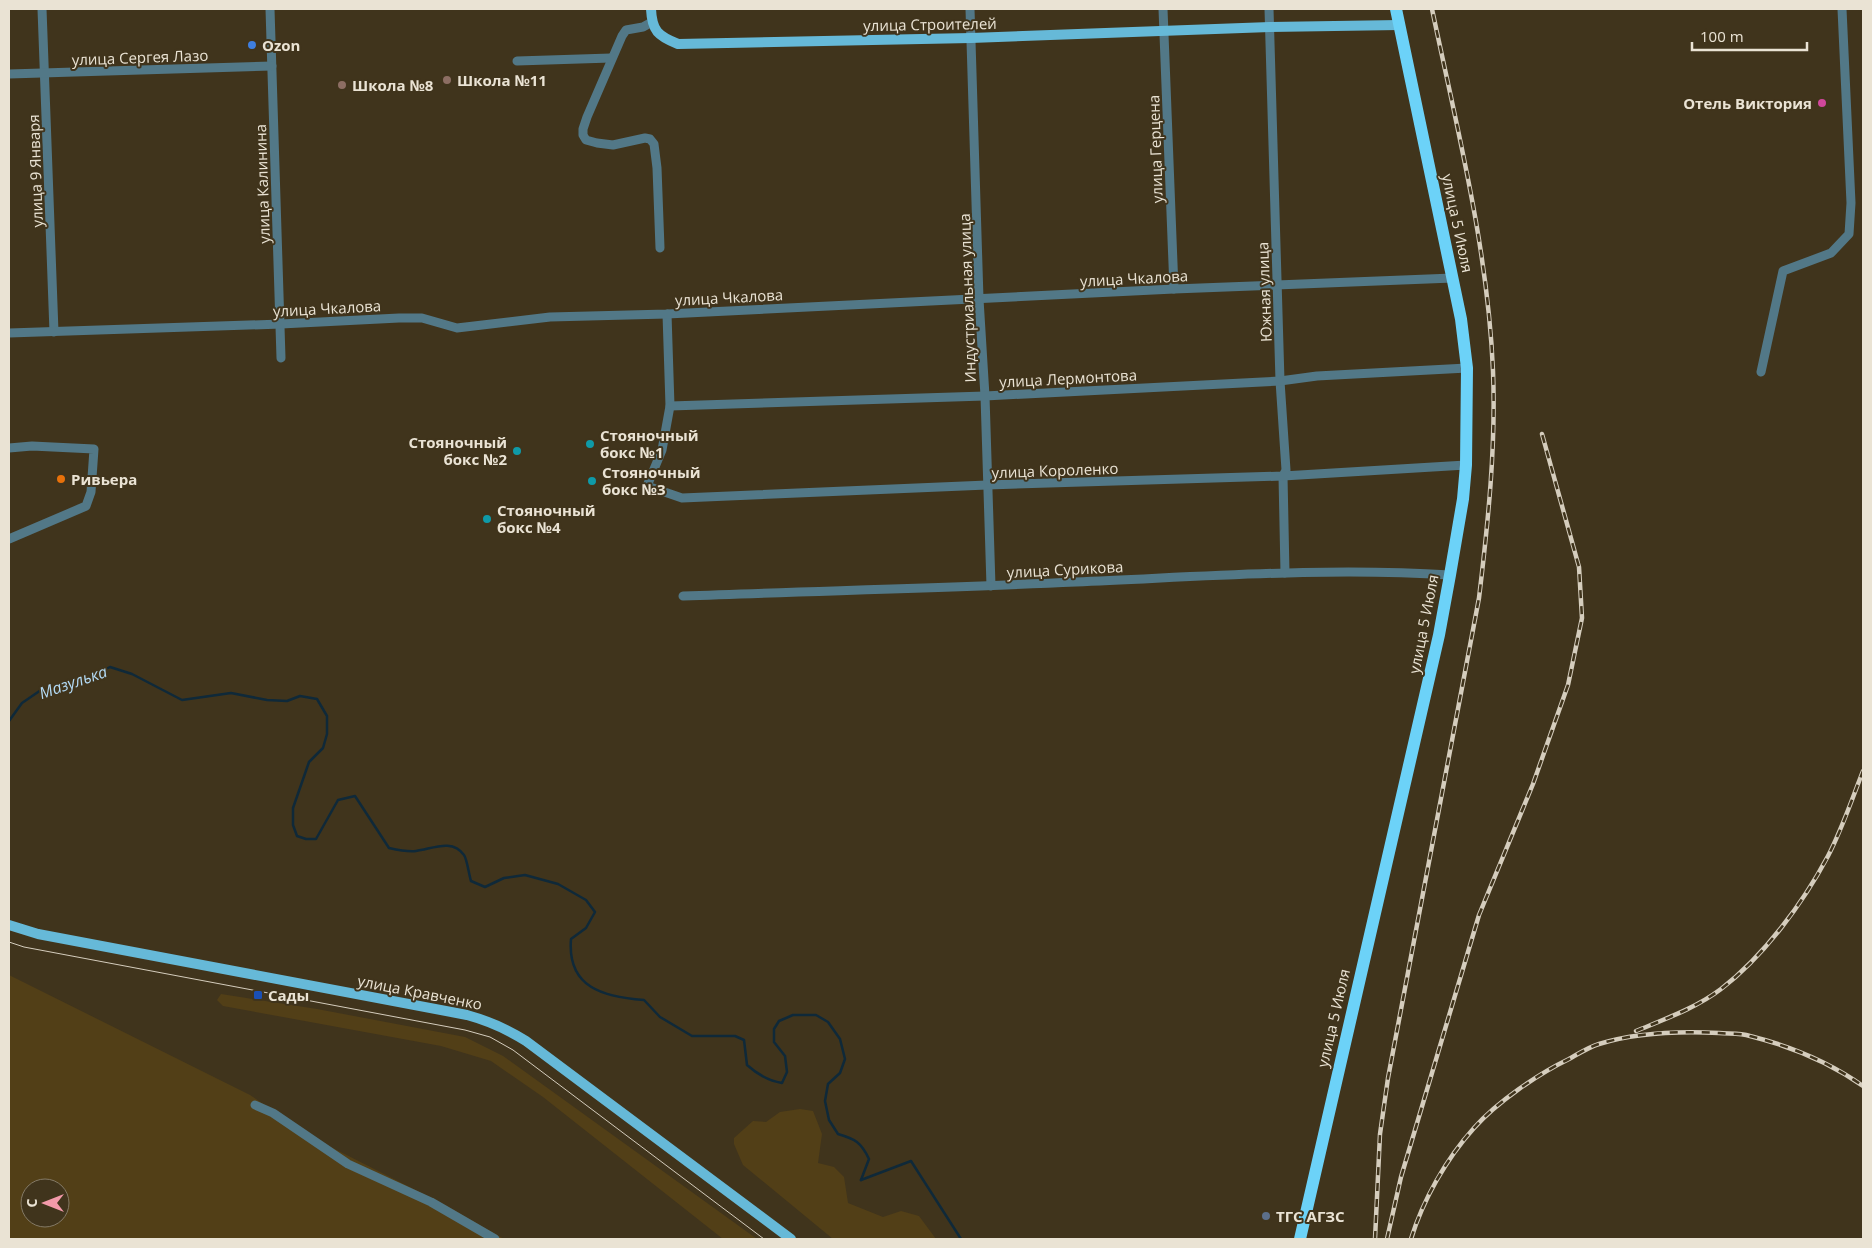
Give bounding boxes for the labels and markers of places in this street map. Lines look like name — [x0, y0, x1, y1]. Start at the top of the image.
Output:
place label: Ozon — [262, 35, 300, 55]
marker: Ozon — [246, 39, 258, 51]
place label: Школа №11 — [457, 70, 547, 90]
marker: Школа №11 — [441, 74, 453, 86]
place label: Школа №8 — [352, 75, 434, 95]
marker: Школа №8 — [336, 79, 348, 91]
place label: Отель Виктория — [1683, 93, 1812, 113]
marker: Отель Виктория — [1816, 97, 1828, 109]
place label: Стояночный бокс №1 — [600, 425, 699, 462]
place label: Стояночный бокс №2 — [408, 432, 507, 469]
marker: Стояночный бокс №1 — [584, 438, 596, 450]
marker: Стояночный бокс №2 — [511, 445, 523, 457]
place label: Стояночный бокс №3 — [602, 462, 701, 499]
place label: Ривьера — [71, 469, 137, 489]
marker: Ривьера — [55, 473, 67, 485]
marker: Стояночный бокс №3 — [586, 475, 598, 487]
place label: Стояночный бокс №4 — [497, 500, 596, 537]
marker: Стояночный бокс №4 — [481, 513, 493, 525]
place label: Сады — [268, 985, 309, 1005]
marker: Сады — [252, 989, 264, 1001]
place label: ТГС АГЗС — [1276, 1206, 1345, 1226]
marker: ТГС АГЗС — [1260, 1210, 1272, 1222]

